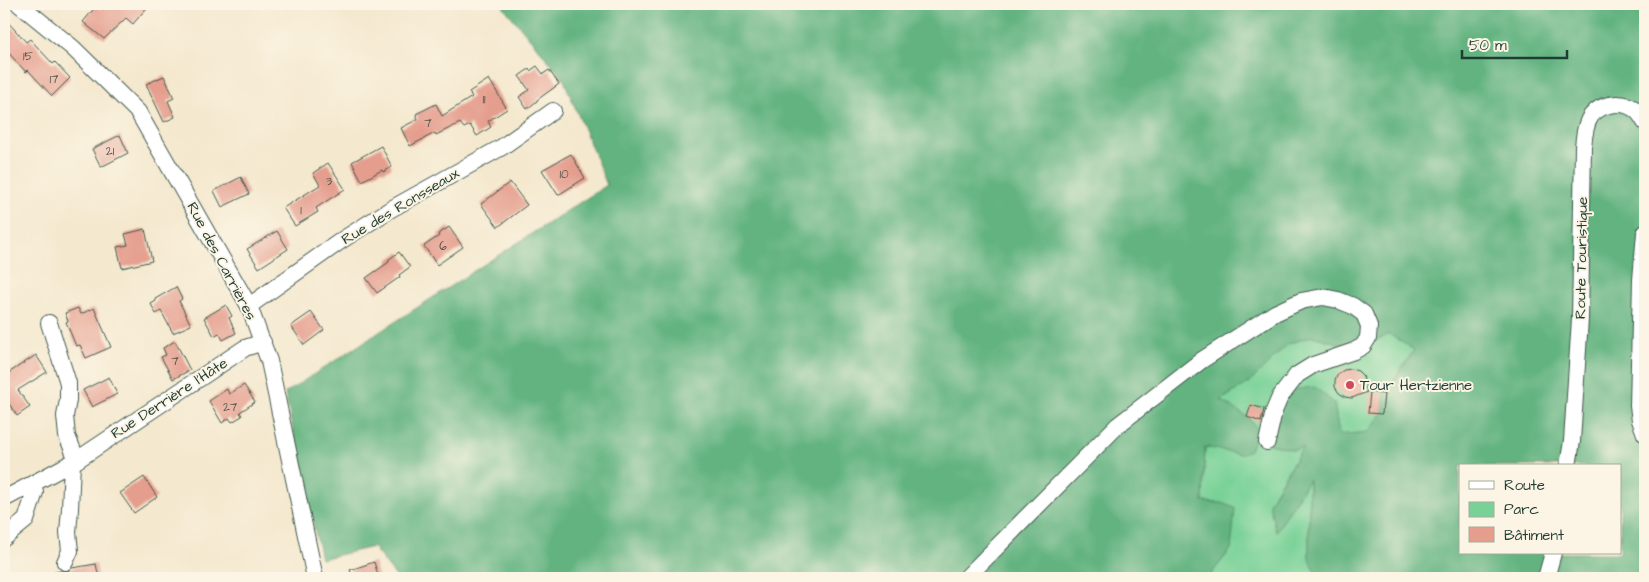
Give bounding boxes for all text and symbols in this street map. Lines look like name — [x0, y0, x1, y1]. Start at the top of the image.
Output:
scale bar — [1462, 28, 1566, 60]
text: 50 m — [1469, 35, 1507, 56]
house number: 15 — [23, 48, 34, 65]
house number: 17 — [50, 71, 59, 88]
house number: 11 — [482, 91, 486, 108]
house number: 7 — [424, 115, 432, 132]
house number: 21 — [106, 143, 115, 160]
street label: Rue des Ronsseaux — [337, 162, 464, 250]
house number: 10 — [559, 166, 569, 183]
house number: 3 — [326, 173, 332, 190]
street label: Route Touristique — [1570, 197, 1593, 319]
street label: Rue des Carrières — [182, 199, 262, 324]
house number: 1 — [300, 202, 302, 219]
house number: 6 — [439, 238, 447, 255]
street label: Rue Derrière l'Hâte — [107, 353, 232, 444]
house number: 7 — [171, 353, 179, 370]
place label: Tour Hertzienne — [1360, 375, 1472, 396]
marker: Tour Hertzienne — [1344, 379, 1356, 391]
house number: 27 — [223, 399, 238, 416]
legend — [1459, 464, 1622, 554]
text: Route — [1504, 475, 1545, 496]
text: Parc — [1504, 499, 1539, 520]
text: Bâtiment — [1504, 525, 1564, 546]

